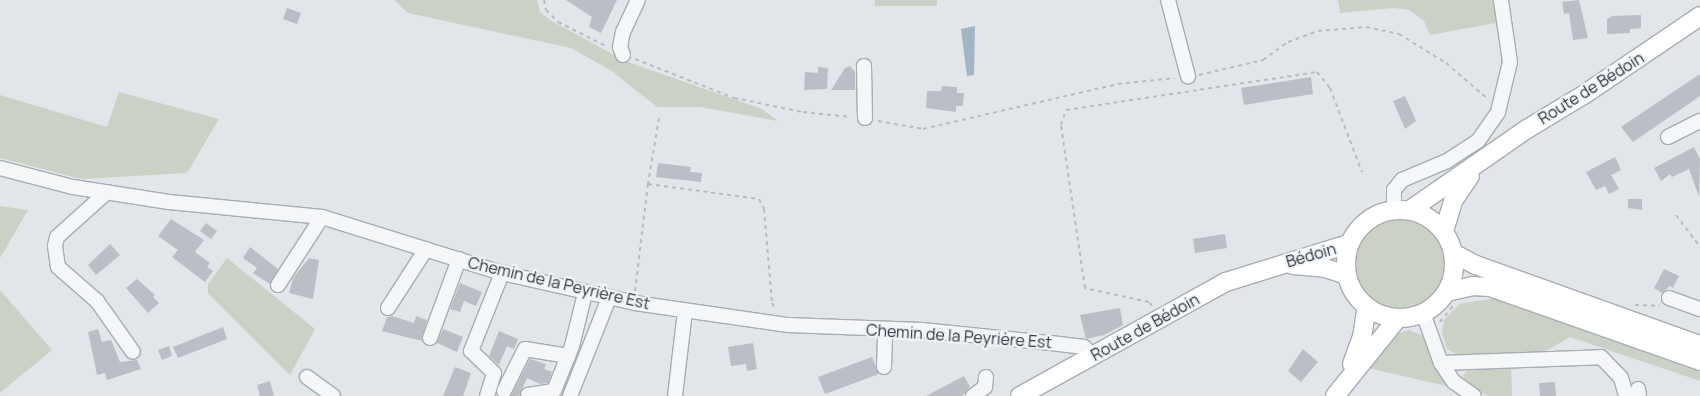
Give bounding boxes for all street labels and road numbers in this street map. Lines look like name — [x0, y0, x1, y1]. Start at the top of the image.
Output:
street label: Route de Bédoin — [1535, 48, 1647, 128]
street label: Bédoin — [1284, 239, 1338, 271]
street label: Chemin de la Peyrière Est — [466, 253, 652, 313]
street label: Route de Bédoin — [1087, 289, 1203, 365]
street label: Chemin de la Peyrière Est — [865, 320, 1053, 352]

